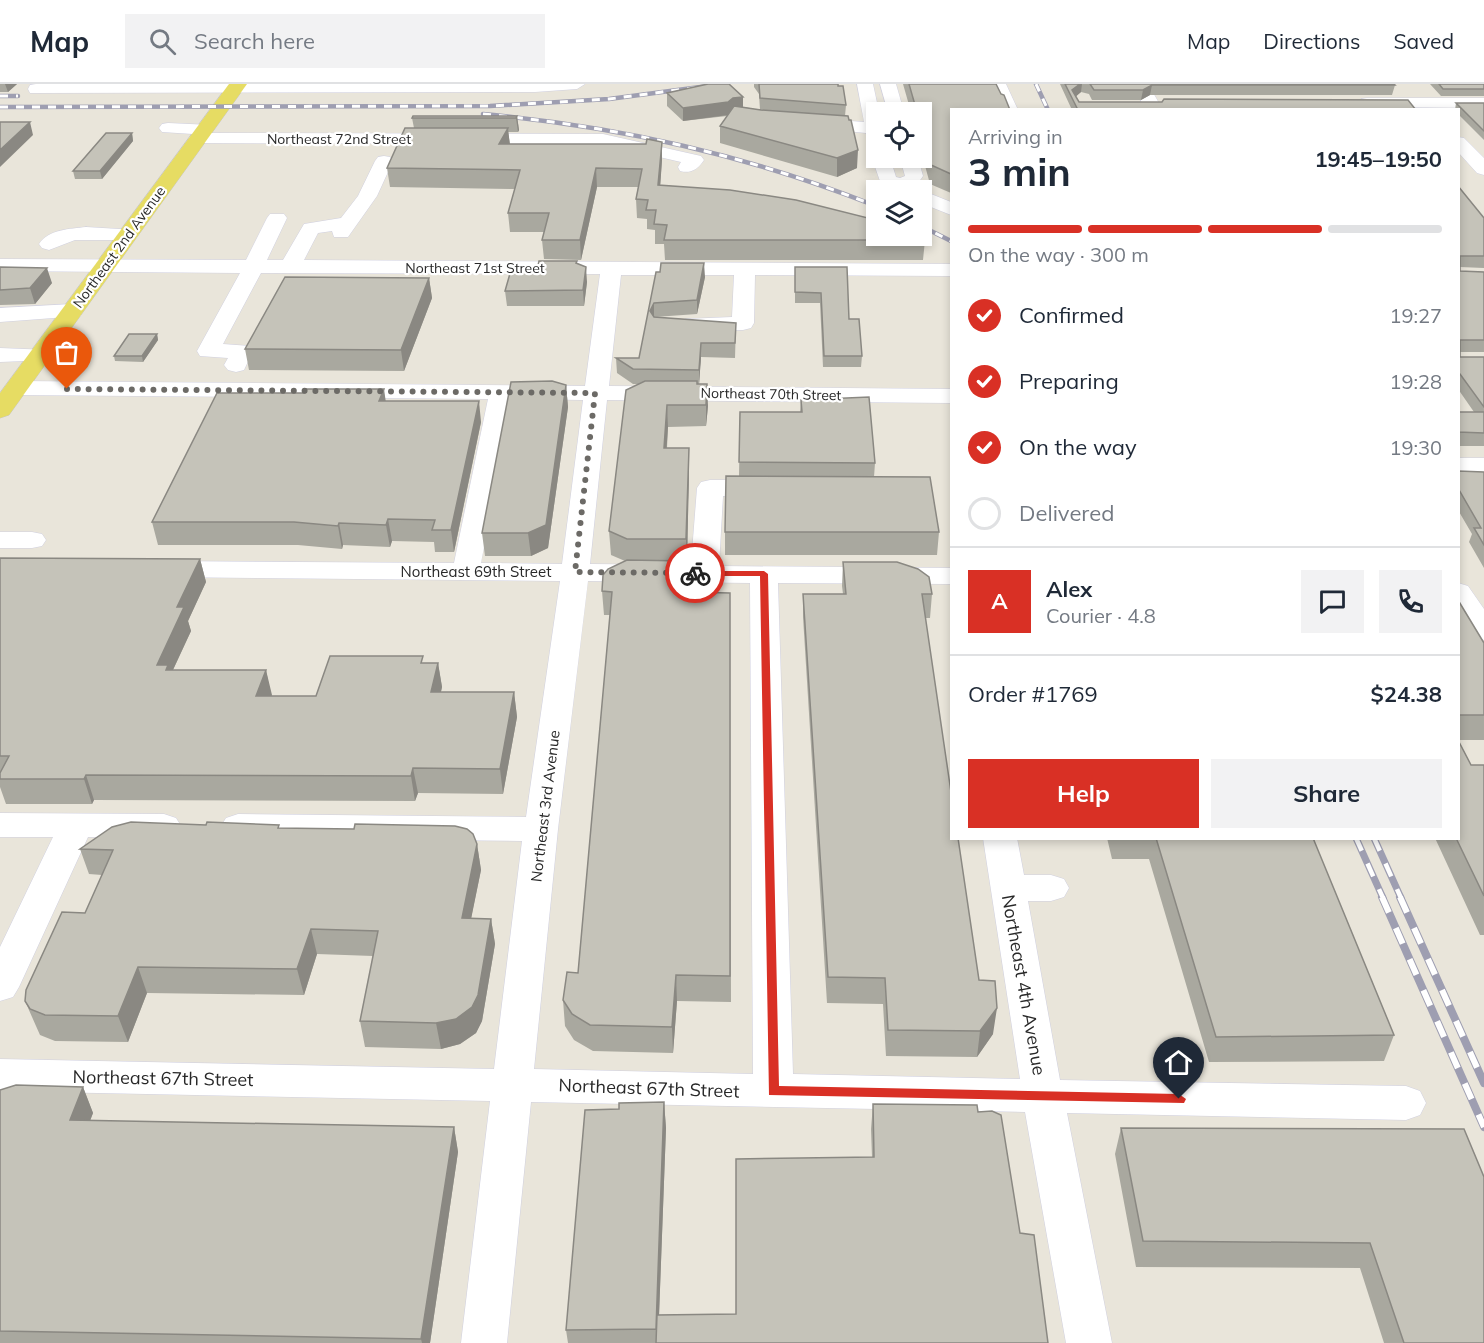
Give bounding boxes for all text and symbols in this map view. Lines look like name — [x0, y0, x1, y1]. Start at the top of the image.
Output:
search box — [125, 14, 545, 68]
text: Map — [30, 24, 89, 59]
icon: search — [146, 25, 179, 58]
text: Search here — [194, 27, 315, 55]
text: Map — [1187, 28, 1230, 54]
text: Directions — [1263, 28, 1360, 54]
text: Saved — [1393, 28, 1454, 54]
map controls — [866, 102, 932, 246]
button: locate — [866, 102, 932, 168]
text: Arriving in — [968, 124, 1063, 149]
street label: Northeast 72nd Street — [267, 130, 411, 148]
text: 19:45–19:50 — [1314, 145, 1442, 173]
text: 3 min — [968, 147, 1071, 196]
button: layers — [866, 180, 932, 246]
street label: Northeast 2nd Avenue — [69, 183, 169, 311]
text: On the way · 300 m — [968, 242, 1149, 267]
street label: Northeast 71st Street — [405, 259, 545, 277]
icon: check — [968, 299, 1001, 332]
text: Confirmed — [1019, 301, 1124, 329]
text: 19:27 — [1389, 303, 1442, 328]
pin — [41, 327, 92, 389]
icon: bag — [50, 336, 83, 369]
icon: check — [968, 365, 1001, 398]
text: Preparing — [1019, 367, 1119, 395]
text: 19:28 — [1389, 369, 1442, 394]
street label: Northeast 70th Street — [700, 384, 842, 404]
icon: check — [968, 431, 1001, 464]
text: On the way — [1019, 433, 1137, 461]
text: 19:30 — [1389, 435, 1442, 460]
text: Delivered — [1019, 499, 1114, 527]
courier — [665, 543, 725, 603]
icon: bike — [679, 557, 712, 590]
street label: Northeast 69th Street — [401, 562, 551, 581]
button: chat — [1301, 570, 1364, 633]
button: phone — [1379, 570, 1442, 633]
text: Alex — [1046, 575, 1092, 603]
text: A — [991, 587, 1008, 615]
text: Courier · 4.8 — [1046, 603, 1156, 628]
text: Order #1769 — [968, 680, 1098, 708]
text: $24.38 — [1371, 680, 1442, 708]
street label: Northeast 3rd Avenue — [526, 729, 564, 883]
button: Help — [968, 759, 1199, 828]
button: Share — [1211, 759, 1442, 828]
street label: Northeast 4th Avenue — [997, 893, 1051, 1077]
pin — [1153, 1037, 1204, 1099]
icon: home — [1162, 1046, 1195, 1079]
street label: Northeast 67th Street — [72, 1065, 254, 1091]
street label: Northeast 67th Street — [558, 1073, 740, 1103]

